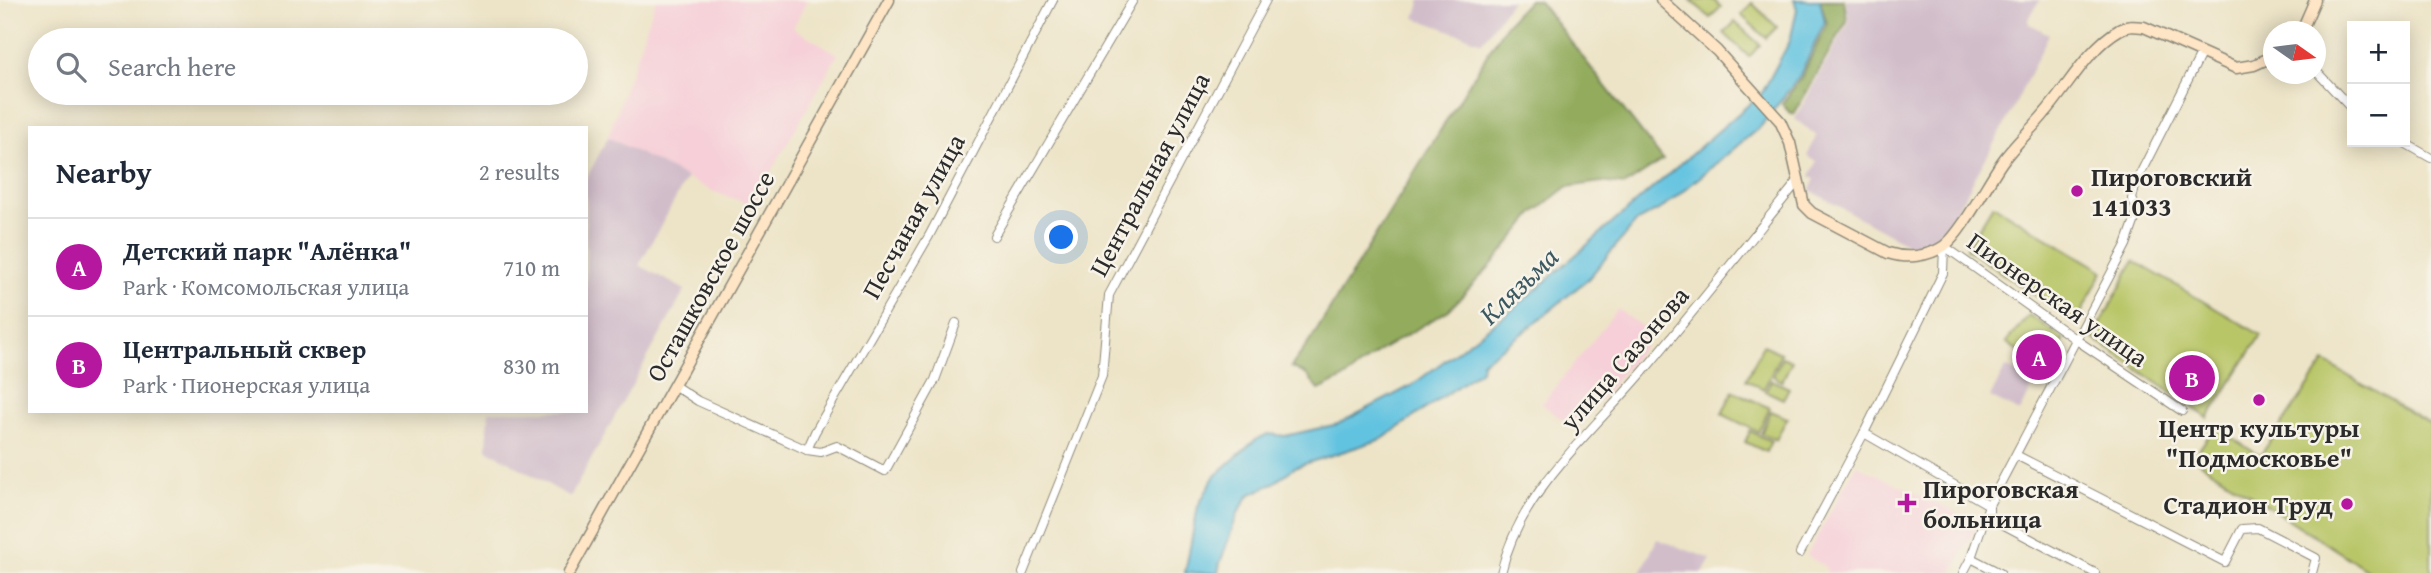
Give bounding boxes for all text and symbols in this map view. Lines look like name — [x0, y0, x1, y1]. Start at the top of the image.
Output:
north arrow — [2263, 21, 2326, 84]
map controls — [2347, 21, 2410, 147]
button: + — [2347, 21, 2410, 84]
search box — [28, 28, 588, 105]
text: Search here — [108, 47, 236, 86]
icon: search — [52, 48, 90, 86]
street label: Центральная улица — [1079, 64, 1220, 283]
button: − — [2347, 84, 2410, 147]
street label: Песчаная улица — [852, 126, 975, 306]
text: Nearby — [56, 150, 152, 194]
text: 2 results — [479, 155, 560, 188]
place label: Пироговский 141033 — [2091, 157, 2252, 226]
street label: Осташковское шоссе — [636, 163, 784, 389]
marker: Пироговский 141033 — [2069, 183, 2085, 199]
your location — [1044, 220, 1078, 254]
street label: Пионерская улица — [1959, 222, 2157, 377]
text: Детский парк "Алёнка" — [123, 231, 411, 270]
water label: Клязьма — [1469, 237, 1567, 333]
text: A — [72, 251, 86, 284]
text: 710 m — [503, 251, 560, 284]
text: Park · Комсомольская улица — [123, 270, 409, 303]
street label: улица Сазонова — [1549, 277, 1698, 440]
text: Центральный сквер — [123, 329, 366, 368]
pin: A — [2016, 331, 2062, 383]
text: B — [72, 349, 86, 382]
text: 830 m — [503, 349, 560, 382]
pin: B — [2169, 352, 2215, 404]
text: Park · Пионерская улица — [123, 368, 370, 401]
marker: Центр культуры "Подмосковье" — [2251, 392, 2267, 408]
place label: Центр культуры "Подмосковье" — [2159, 408, 2359, 477]
place label: Пироговская больница — [1923, 469, 2079, 538]
place label: Стадион Труд — [2164, 485, 2333, 524]
marker: Пироговская больница — [1897, 493, 1917, 513]
marker: Стадион Труд — [2339, 496, 2355, 512]

